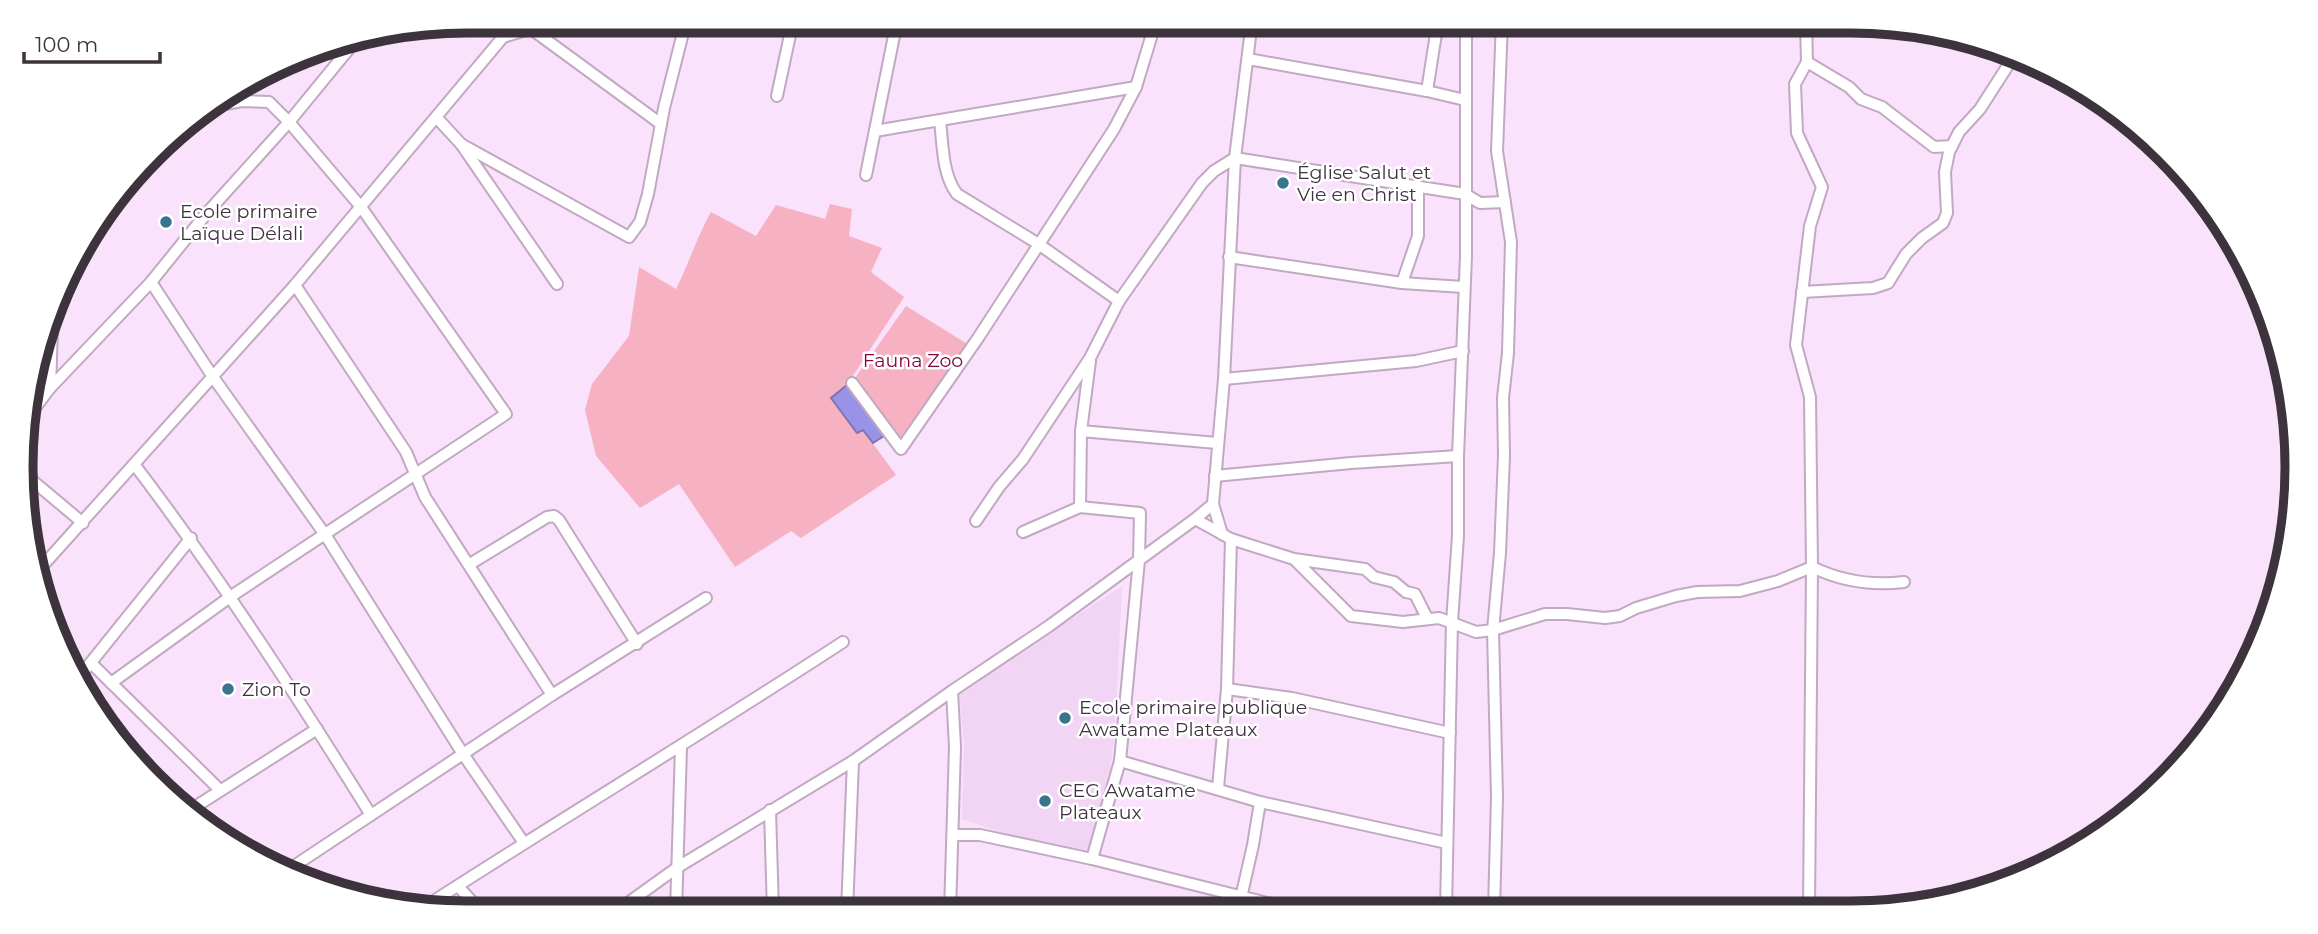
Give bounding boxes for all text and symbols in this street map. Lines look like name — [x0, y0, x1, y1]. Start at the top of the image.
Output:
scale bar — [24, 21, 161, 65]
text: 100 m — [35, 32, 98, 57]
place label: Église Salut et Vie en Christ — [1297, 161, 1431, 206]
marker: Église Salut et Vie en Christ — [1275, 175, 1291, 191]
place label: Ecole primaire Laïque Délali — [180, 200, 317, 245]
marker: Ecole primaire Laïque Délali — [158, 214, 174, 230]
park label: Fauna Zoo — [863, 349, 963, 372]
place label: Zion To — [242, 678, 311, 701]
marker: Zion To — [220, 681, 236, 697]
place label: Ecole primaire publique Awatame Plateaux — [1079, 696, 1307, 741]
marker: Ecole primaire publique Awatame Plateaux — [1057, 710, 1073, 726]
place label: CEG Awatame Plateaux — [1059, 779, 1196, 824]
marker: CEG Awatame Plateaux — [1037, 793, 1053, 809]

